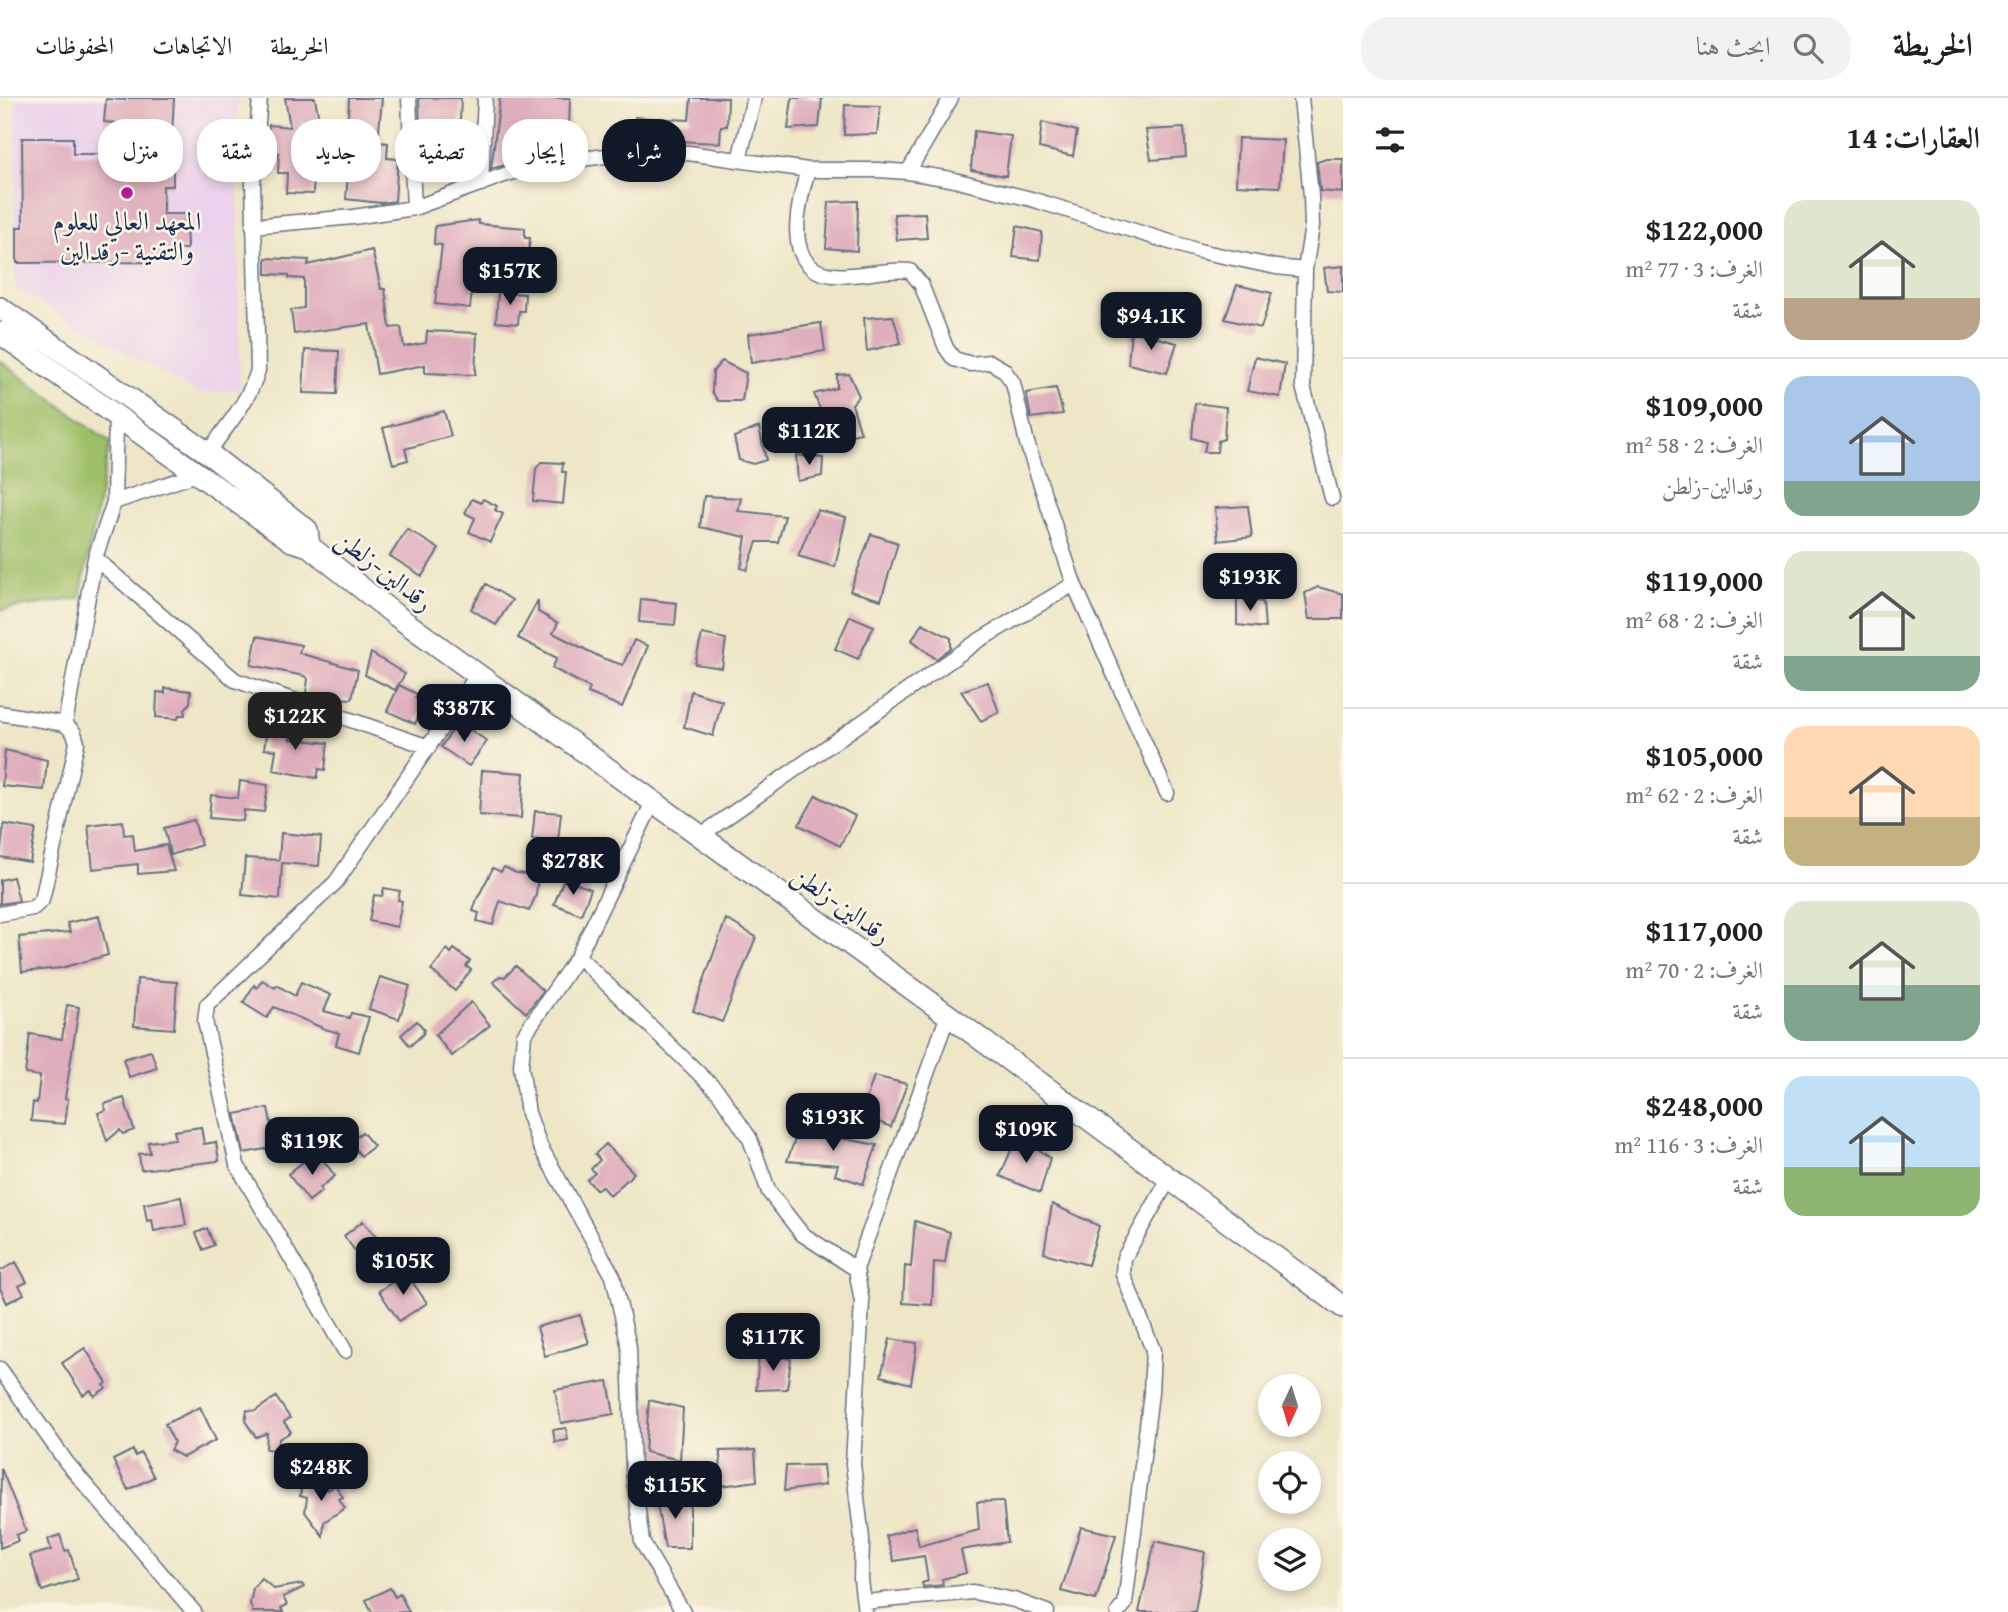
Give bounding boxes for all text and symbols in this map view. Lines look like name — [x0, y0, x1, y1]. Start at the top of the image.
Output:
search box — [1361, 17, 1851, 80]
text: الخريطة — [1893, 20, 1973, 68]
text: ابحث هنا — [1696, 26, 1771, 65]
text: المحفوظات — [35, 28, 114, 63]
text: الاتجاهات — [152, 28, 232, 63]
text: الخريطة — [270, 28, 329, 63]
icon: search — [1789, 29, 1827, 67]
text: العقارات: 14 — [1847, 115, 1980, 159]
chip: منزل — [98, 119, 183, 182]
chip: شقة — [197, 119, 277, 182]
chip: جديد — [291, 119, 381, 182]
chip: تصفية — [395, 119, 488, 182]
chip: إيجار — [502, 119, 588, 182]
chip: شراء — [602, 119, 686, 182]
icon: filters — [1371, 121, 1409, 159]
marker: المعهد العالي للعلوم والتقنية -رقدالين — [119, 185, 135, 201]
place label: المعهد العالي للعلوم والتقنية -رقدالين — [53, 201, 201, 270]
text: $122,000 — [1646, 207, 1763, 251]
icon: home — [1840, 228, 1924, 312]
pin: $157K — [461, 248, 559, 307]
text: الغرف: 3 · 77 m² — [1626, 252, 1763, 285]
text: $157K — [479, 253, 541, 286]
pin: $94.1K — [1094, 292, 1208, 352]
text: شقة — [1733, 293, 1763, 326]
text: $94.1K — [1117, 298, 1185, 331]
text: $109,000 — [1646, 383, 1763, 427]
icon: home — [1840, 404, 1924, 488]
pin: $112K — [760, 408, 858, 467]
text: $112K — [778, 413, 840, 446]
text: الغرف: 2 · 58 m² — [1626, 428, 1763, 461]
text: رقدالين-زلطن — [1662, 469, 1763, 502]
street label: رقدالين-زلطن — [328, 519, 442, 621]
pin: $193K — [1201, 554, 1299, 613]
text: $119,000 — [1646, 558, 1763, 602]
text: $193K — [1219, 559, 1281, 592]
icon: home — [1840, 579, 1924, 663]
text: الغرف: 2 · 68 m² — [1626, 603, 1763, 636]
text: شقة — [1733, 644, 1763, 677]
pin: $387K — [415, 684, 513, 744]
text: $387K — [433, 690, 495, 723]
pin: $122K — [246, 692, 344, 752]
text: $122K — [264, 698, 326, 731]
text: $105,000 — [1646, 733, 1763, 777]
icon: home — [1840, 754, 1924, 838]
text: الغرف: 2 · 62 m² — [1626, 778, 1763, 811]
text: شقة — [1733, 819, 1763, 852]
pin: $278K — [524, 838, 622, 897]
text: $278K — [542, 843, 604, 876]
street label: رقدالين-زلطن — [784, 855, 900, 953]
text: $117,000 — [1646, 908, 1763, 952]
icon: home — [1840, 929, 1924, 1013]
text: الغرف: 2 · 70 m² — [1626, 953, 1763, 986]
text: شقة — [1733, 994, 1763, 1027]
text: $248,000 — [1646, 1083, 1763, 1127]
pin: $193K — [784, 1094, 882, 1153]
text: $193K — [802, 1099, 864, 1132]
icon: home — [1840, 1104, 1924, 1188]
pin: $109K — [977, 1105, 1075, 1165]
text: $109K — [995, 1111, 1057, 1144]
pin: $119K — [263, 1118, 361, 1177]
text: $119K — [281, 1123, 343, 1156]
text: الغرف: 3 · 116 m² — [1615, 1128, 1763, 1161]
text: شقة — [1733, 1169, 1763, 1202]
pin: $105K — [354, 1238, 452, 1297]
text: $105K — [372, 1243, 434, 1276]
pin: $117K — [724, 1314, 822, 1373]
text: $117K — [742, 1319, 804, 1352]
north arrow — [1258, 1374, 1321, 1437]
map controls — [1258, 1374, 1321, 1591]
pin: $248K — [272, 1444, 370, 1503]
text: $248K — [290, 1449, 352, 1482]
button: locate — [1258, 1451, 1321, 1514]
pin: $115K — [626, 1462, 724, 1521]
text: $115K — [644, 1467, 706, 1500]
button: layers — [1258, 1528, 1321, 1591]

